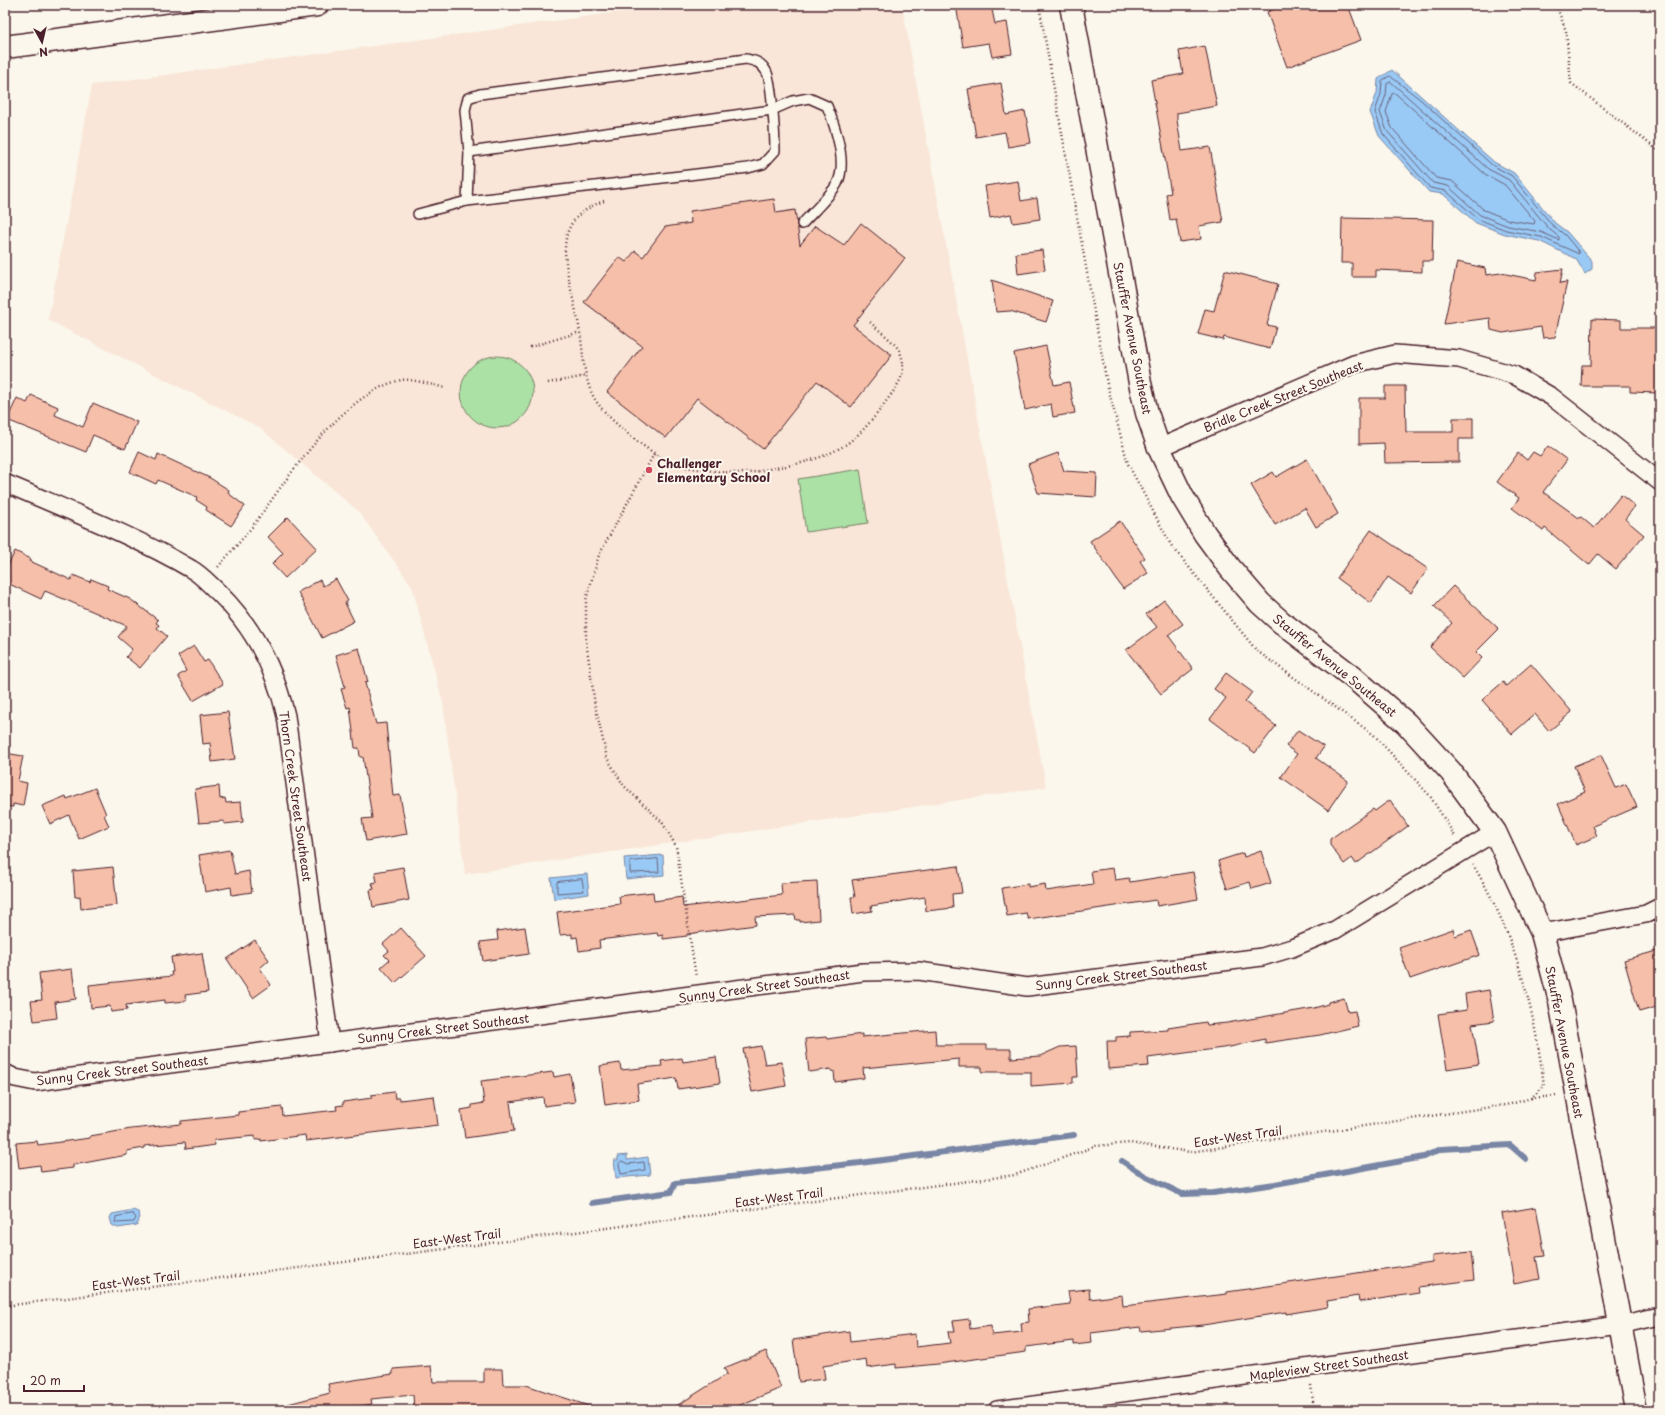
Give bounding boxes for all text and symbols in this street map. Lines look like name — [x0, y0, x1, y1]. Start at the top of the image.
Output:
north arrow — [22, 22, 62, 62]
text: N — [38, 43, 49, 61]
street label: Stauffer Avenue Southeast — [1109, 260, 1157, 416]
street label: Bridle Creek Street Southeast — [1201, 356, 1366, 436]
place label: Challenger Elementary School — [657, 454, 770, 486]
marker: Challenger Elementary School — [644, 465, 654, 475]
street label: Stauffer Avenue Southeast — [1269, 609, 1401, 721]
street label: Thorn Creek Street Southeast — [275, 709, 317, 883]
street label: Sunny Creek Street Southeast — [1034, 956, 1208, 994]
street label: Stauffer Avenue Southeast — [1541, 964, 1589, 1120]
street label: Sunny Creek Street Southeast — [677, 965, 851, 1007]
street label: Sunny Creek Street Southeast — [356, 1009, 530, 1047]
street label: Sunny Creek Street Southeast — [35, 1051, 209, 1089]
street label: East-West Trail — [1193, 1121, 1283, 1151]
street label: East-West Trail — [734, 1183, 824, 1211]
street label: East-West Trail — [412, 1224, 502, 1252]
street label: East-West Trail — [91, 1266, 181, 1294]
street label: Mapleview Street Southeast — [1248, 1345, 1410, 1385]
scale bar — [24, 1367, 84, 1393]
text: 20 m — [30, 1371, 61, 1389]

